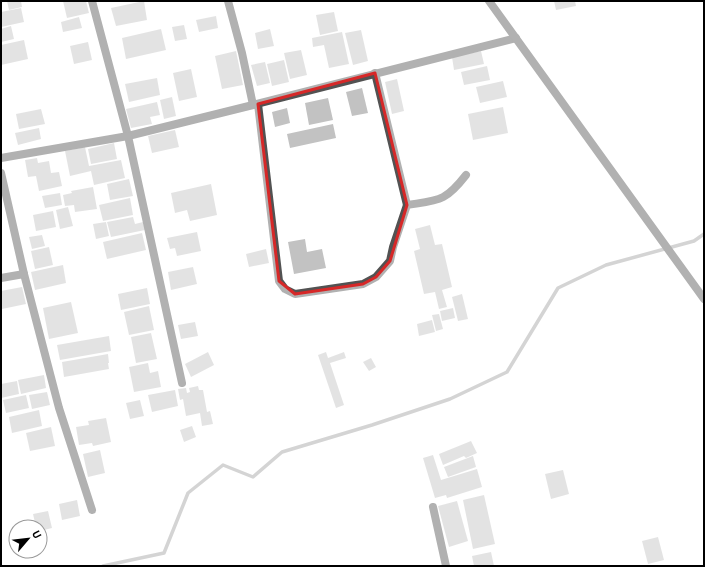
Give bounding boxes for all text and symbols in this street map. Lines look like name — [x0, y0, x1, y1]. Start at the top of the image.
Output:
north arrow — [8, 519, 48, 559]
text: U — [29, 528, 45, 541]

